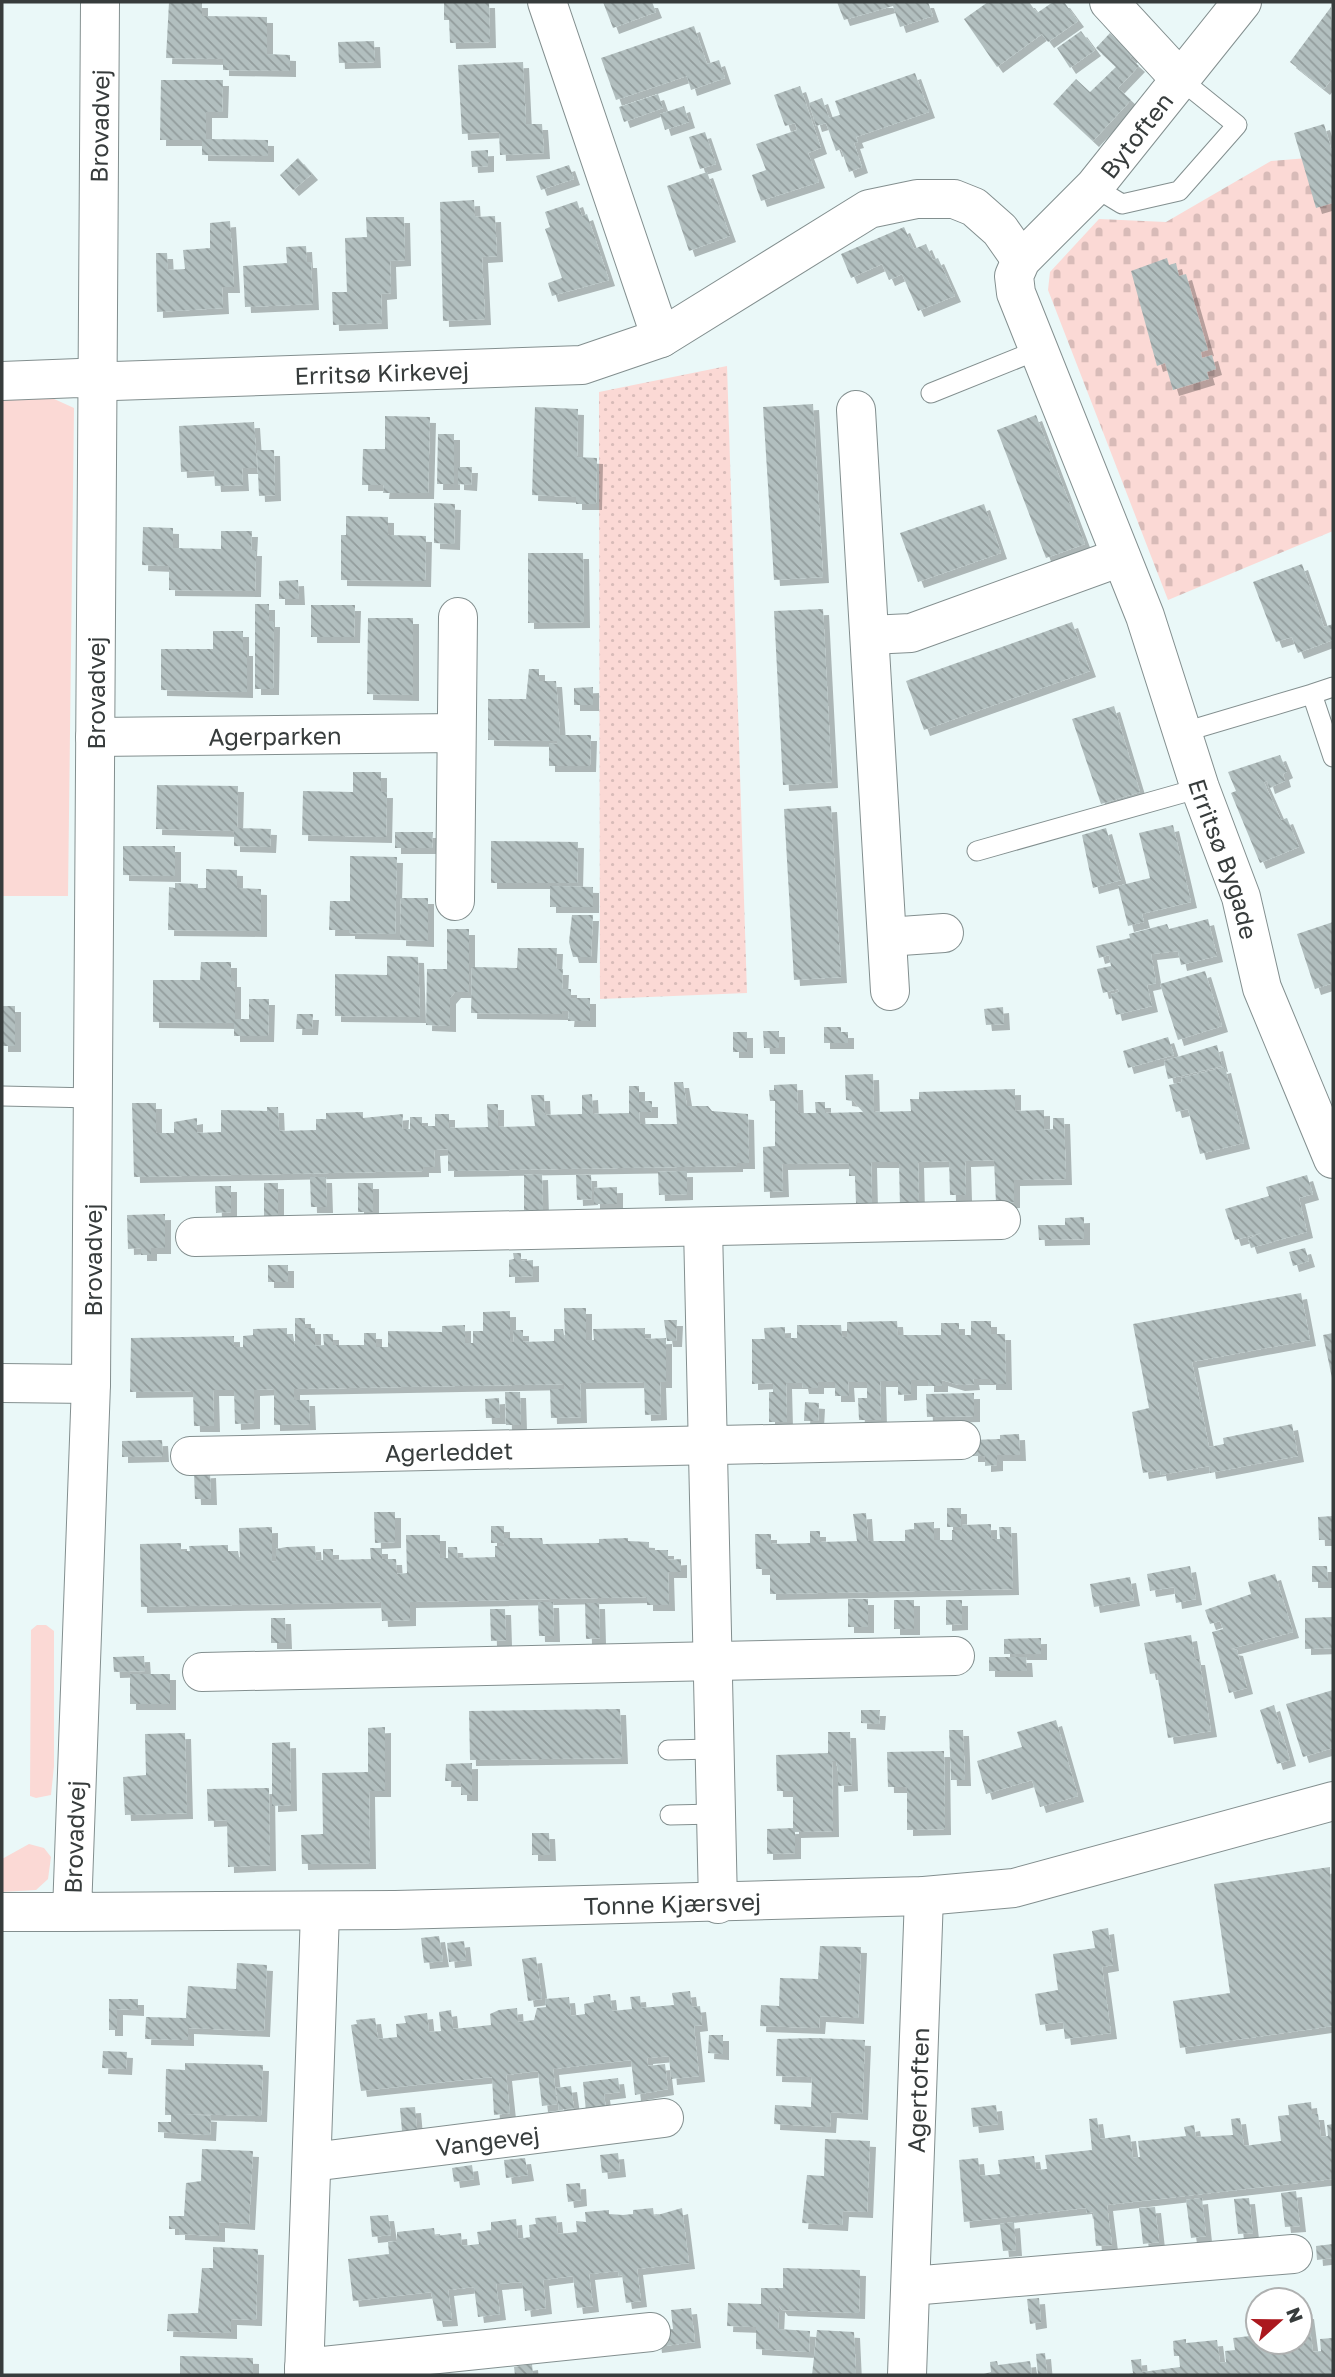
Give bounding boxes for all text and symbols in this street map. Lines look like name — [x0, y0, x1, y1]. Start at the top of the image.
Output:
street label: Brovadvej — [84, 69, 114, 183]
street label: Bytoften — [1093, 86, 1179, 184]
street label: Erritsø Kirkevej — [294, 354, 470, 389]
street label: Brovadvej — [81, 636, 110, 750]
street label: Agerparken — [208, 720, 342, 750]
street label: Erritsø Bygade — [1183, 775, 1265, 942]
street label: Brovadvej — [78, 1203, 107, 1317]
street label: Agerleddet — [384, 1435, 513, 1466]
street label: Brovadvej — [58, 1780, 90, 1894]
street label: Tonne Kjærsvej — [583, 1886, 762, 1919]
street label: Agertoften — [900, 2027, 934, 2153]
street label: Vangevej — [434, 2119, 541, 2161]
north arrow — [1244, 2286, 1314, 2356]
text: N — [1282, 2304, 1309, 2326]

